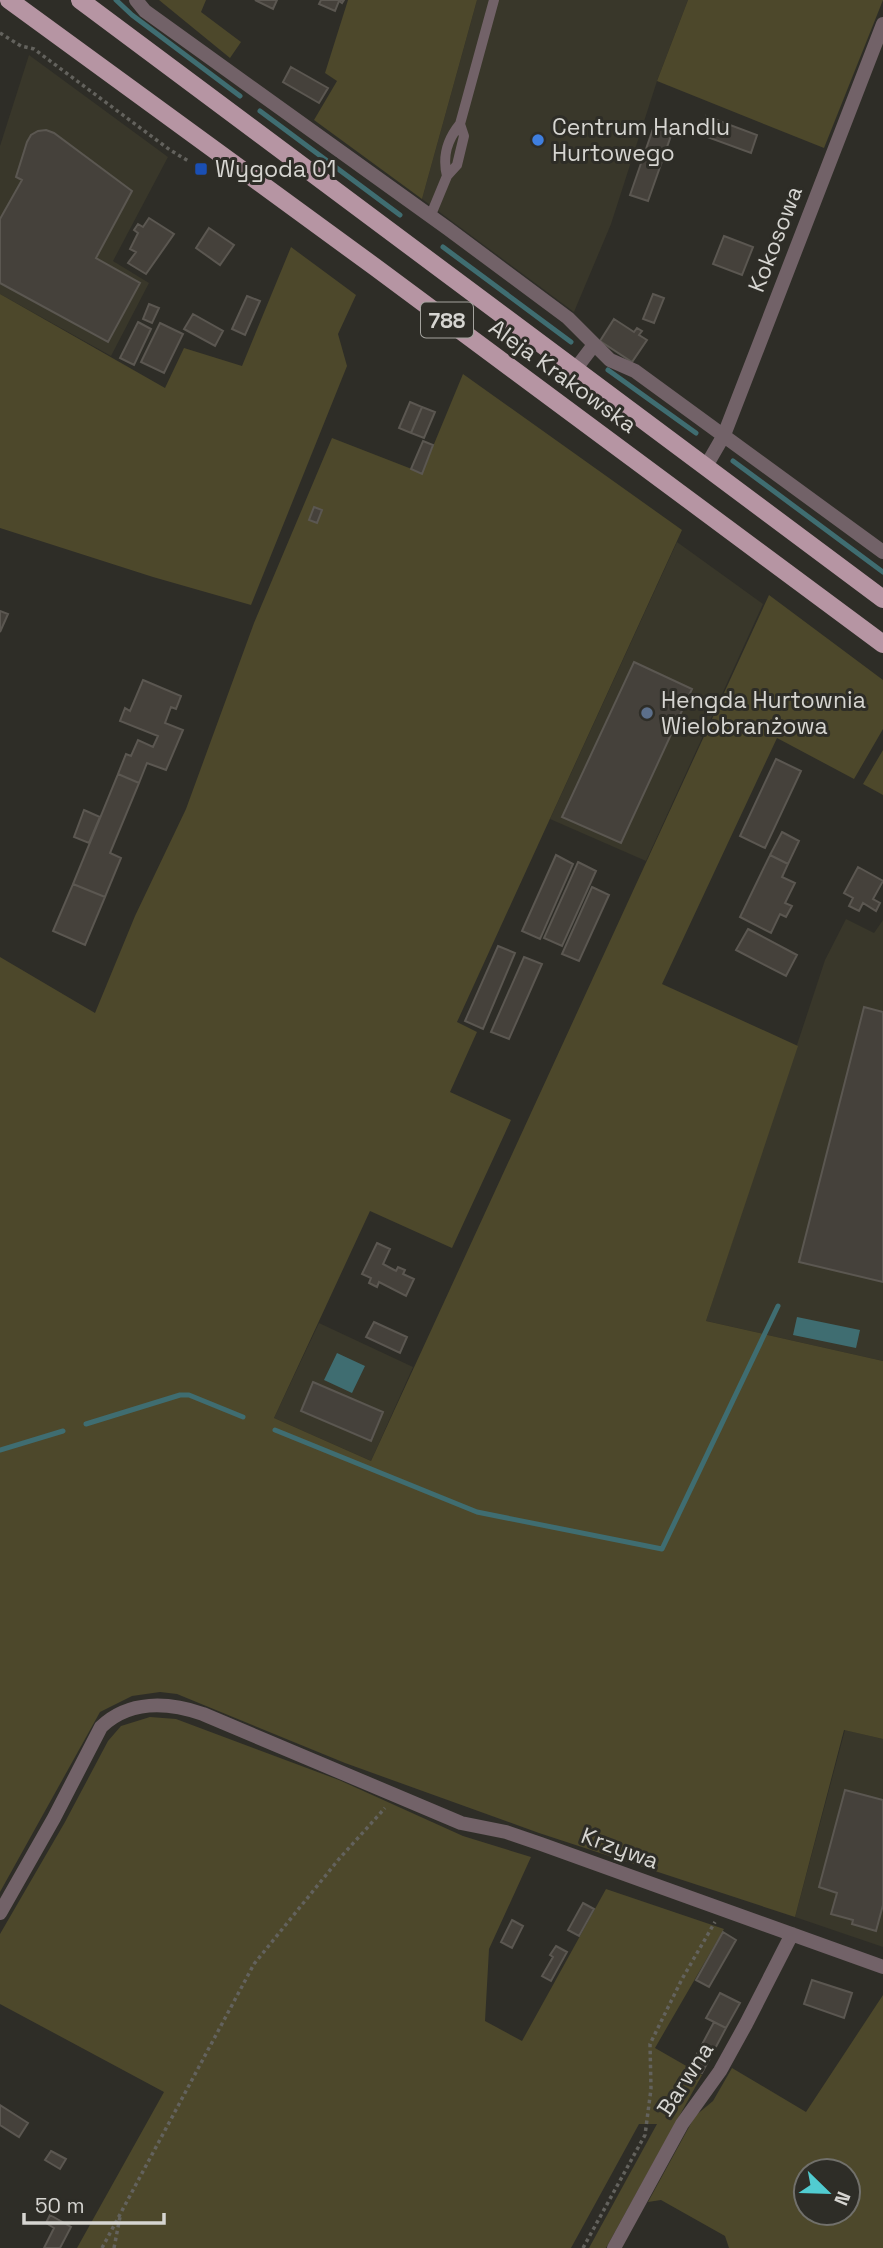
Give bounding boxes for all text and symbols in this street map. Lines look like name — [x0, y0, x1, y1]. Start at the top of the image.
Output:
place label: Centrum Handlu Hurtowego — [552, 112, 730, 168]
marker: Centrum Handlu Hurtowego — [530, 132, 546, 148]
place label: Wygoda 01 — [215, 154, 336, 184]
marker: Wygoda 01 — [193, 161, 209, 177]
street label: Kokosowa — [741, 182, 809, 296]
road number: 788 — [421, 302, 473, 338]
street label: Aleja Krakowska — [483, 312, 643, 440]
place label: Hengda Hurtownia Wielobranżowa — [661, 685, 866, 741]
marker: Hengda Hurtownia Wielobranżowa — [639, 705, 655, 721]
street label: Krzywa — [577, 1820, 663, 1876]
street label: Barwna — [650, 2036, 720, 2122]
north arrow — [792, 2157, 862, 2227]
scale bar — [24, 2182, 164, 2226]
text: N — [828, 2188, 856, 2209]
text: 50 m — [35, 2192, 85, 2219]

